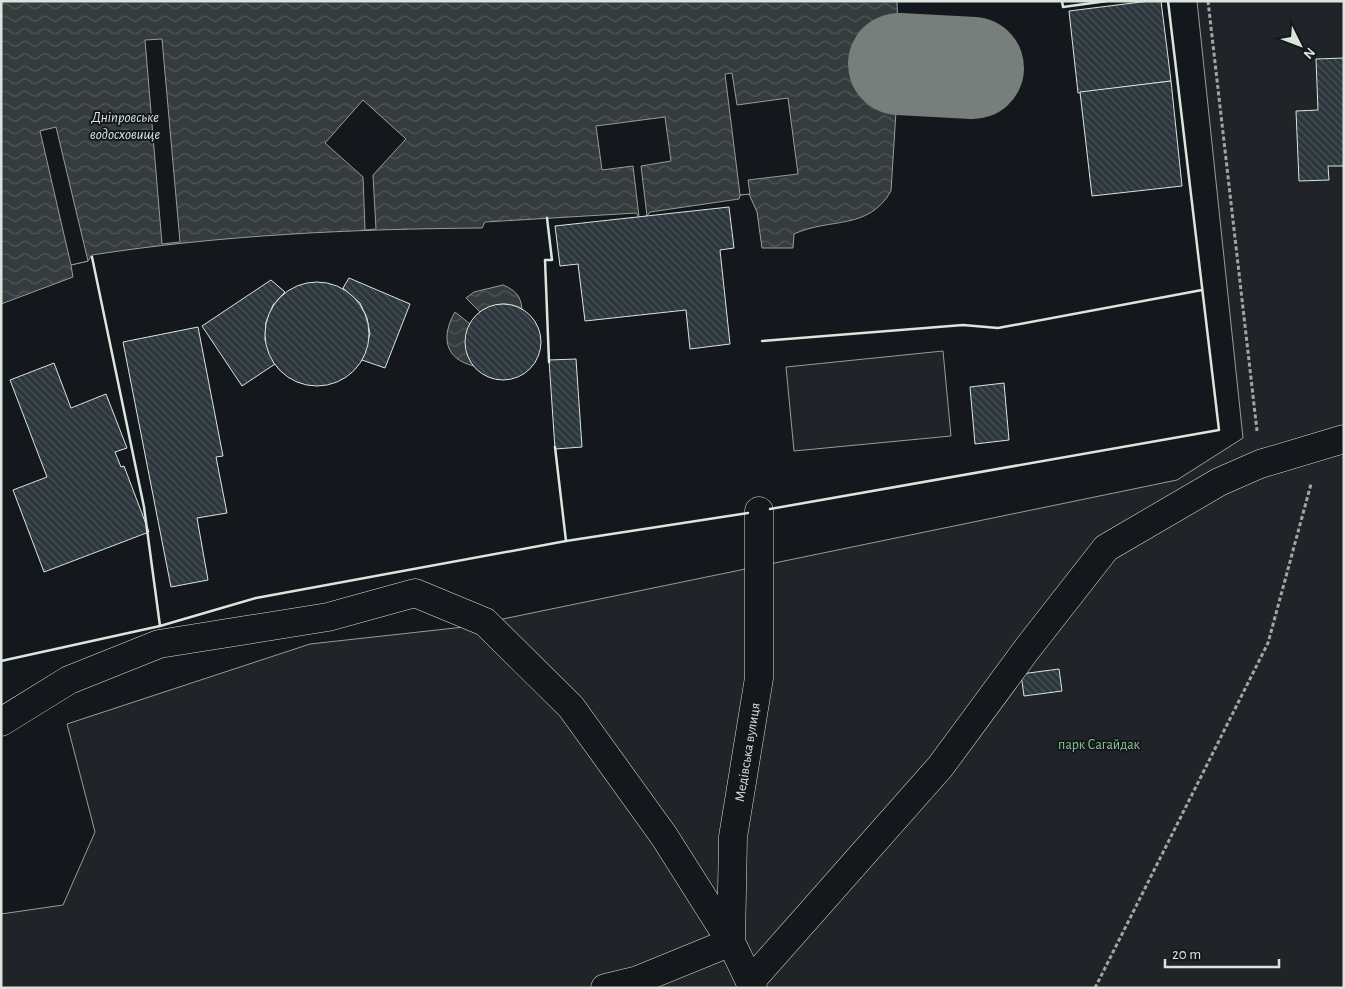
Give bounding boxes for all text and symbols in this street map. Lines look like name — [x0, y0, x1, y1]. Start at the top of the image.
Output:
north arrow — [1275, 20, 1325, 70]
text: N — [1300, 45, 1317, 61]
water label: Дніпровське водосховище — [90, 110, 160, 142]
street label: Медівська вулиця — [733, 702, 763, 803]
park label: парк Сагайдак — [1058, 738, 1140, 752]
scale bar — [1165, 936, 1279, 968]
text: 20 m — [1172, 947, 1201, 962]

